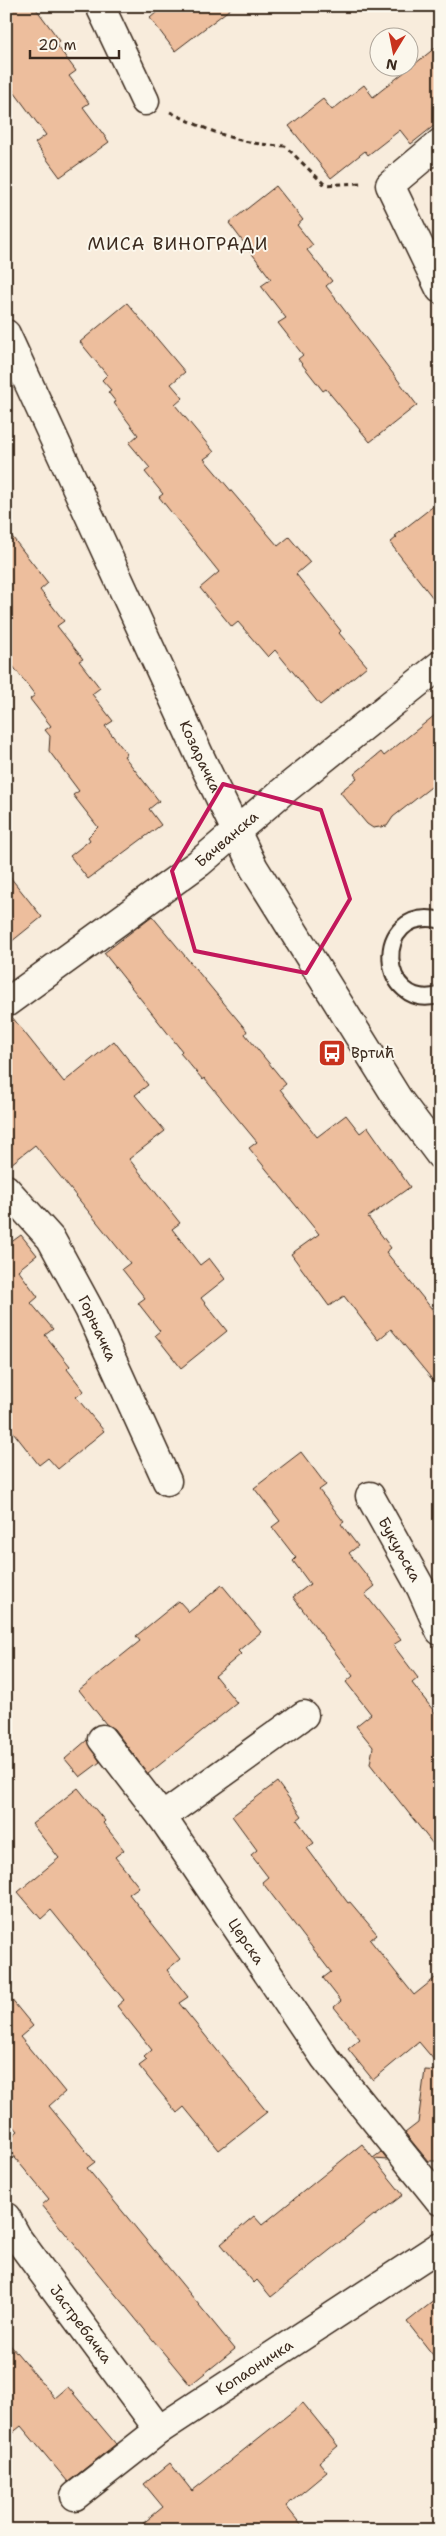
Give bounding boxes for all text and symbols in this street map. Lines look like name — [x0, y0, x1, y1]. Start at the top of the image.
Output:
scale bar — [30, 28, 119, 60]
north arrow — [368, 28, 418, 78]
text: 20 m — [38, 35, 77, 55]
text: N — [385, 55, 399, 75]
district label: МИСА ВИНОГРАДИ — [87, 232, 269, 256]
street label: Козарачка — [175, 717, 226, 796]
street label: Бачванска — [191, 806, 263, 872]
bus stop icon: Вртић — [317, 1038, 347, 1068]
place label: Вртић — [351, 1043, 394, 1063]
street label: Горњачка — [73, 1292, 122, 1365]
street label: Букуљска — [374, 1513, 426, 1586]
street label: Церска — [223, 1914, 269, 1969]
street label: Јастребачка — [45, 2281, 117, 2368]
street label: Копаоничка — [212, 2335, 297, 2400]

